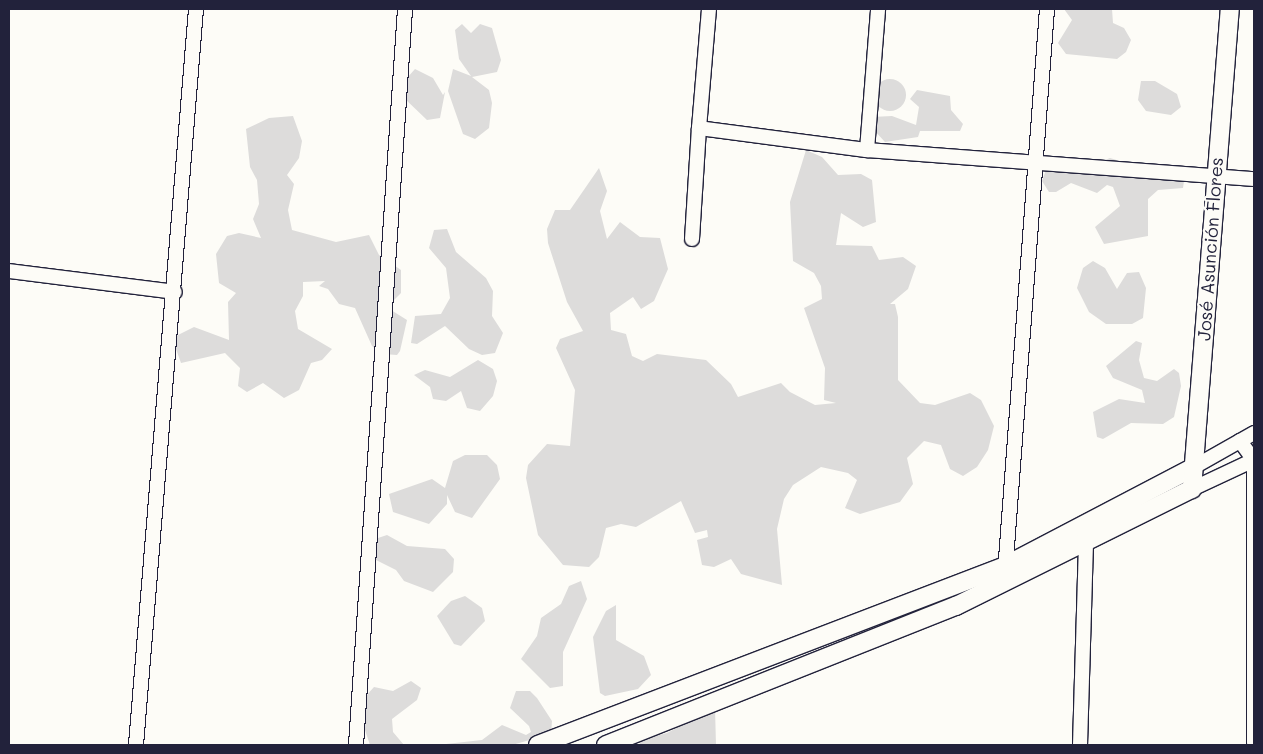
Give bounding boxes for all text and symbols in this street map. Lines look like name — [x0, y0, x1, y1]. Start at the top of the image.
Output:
street label: José Asunción Flores — [1193, 157, 1227, 341]

